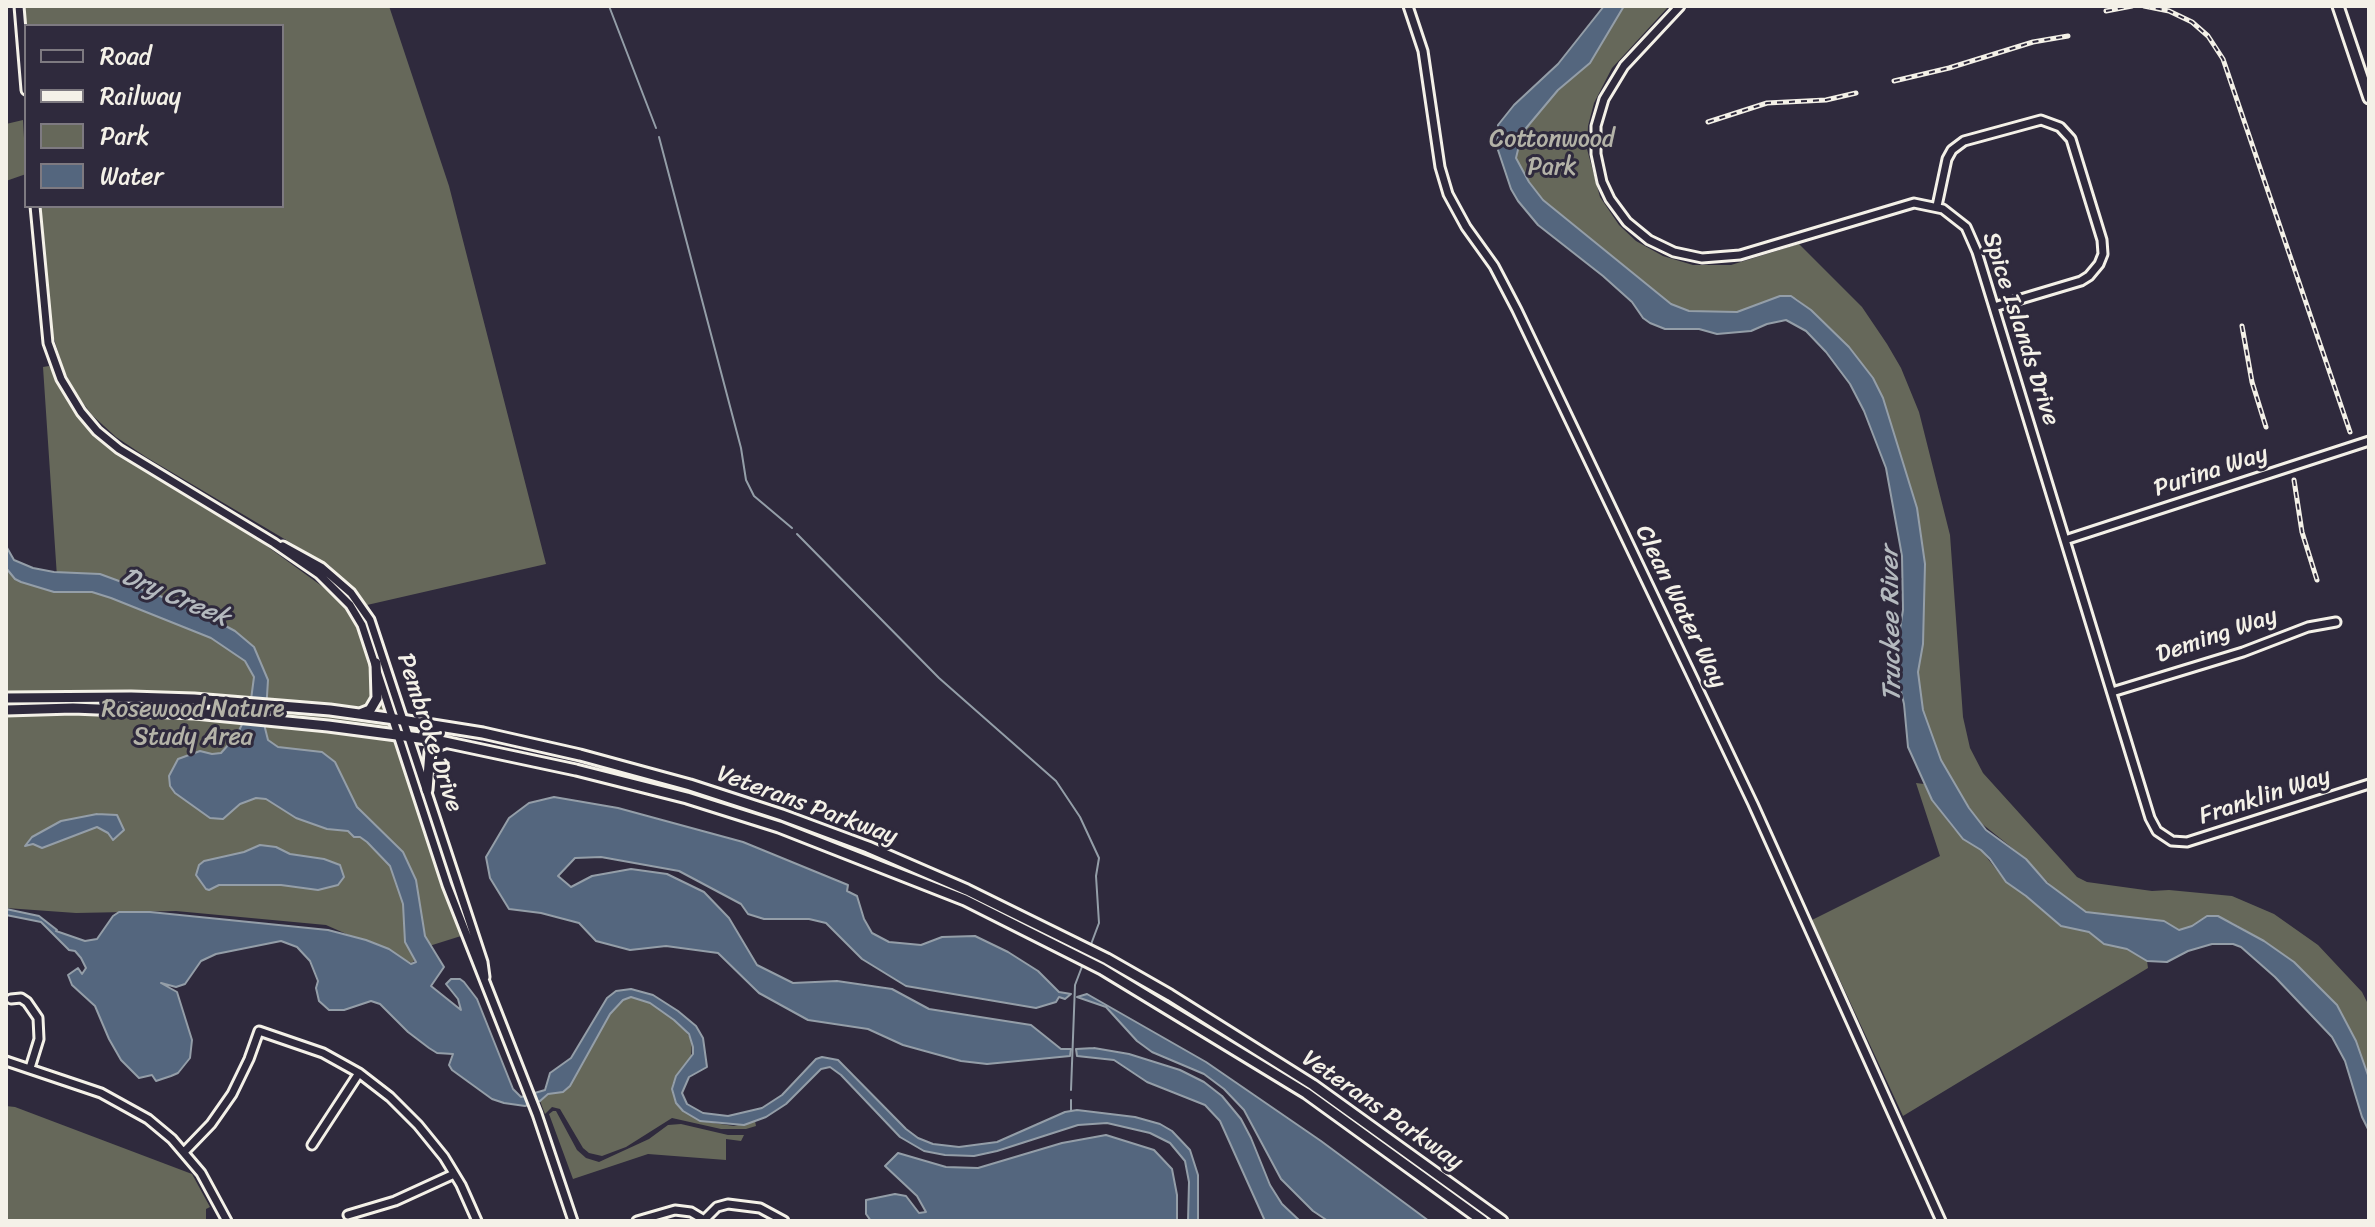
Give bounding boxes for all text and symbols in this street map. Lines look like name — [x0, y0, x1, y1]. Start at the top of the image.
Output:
legend — [24, 24, 284, 208]
text: Road — [100, 35, 151, 77]
text: Railway — [100, 75, 181, 117]
text: Park — [100, 115, 149, 157]
park label: Cottonwood Park — [1489, 126, 1615, 182]
text: Water — [100, 155, 163, 197]
street label: Spice Islands Drive — [1975, 229, 2065, 429]
street label: Purina Way — [2150, 440, 2272, 504]
street label: Clean Water Way — [1628, 521, 1732, 693]
water label: Truckee River — [1875, 546, 1909, 702]
water label: Dry Creek — [116, 561, 234, 635]
street label: Deming Way — [2153, 602, 2281, 670]
street label: Pembroke Drive — [390, 650, 468, 816]
park label: Rosewood Nature Study Area — [101, 696, 285, 752]
street label: Veterans Parkway — [713, 760, 901, 852]
street label: Franklin Way — [2196, 762, 2334, 832]
street label: Veterans Parkway — [1296, 1045, 1468, 1177]

